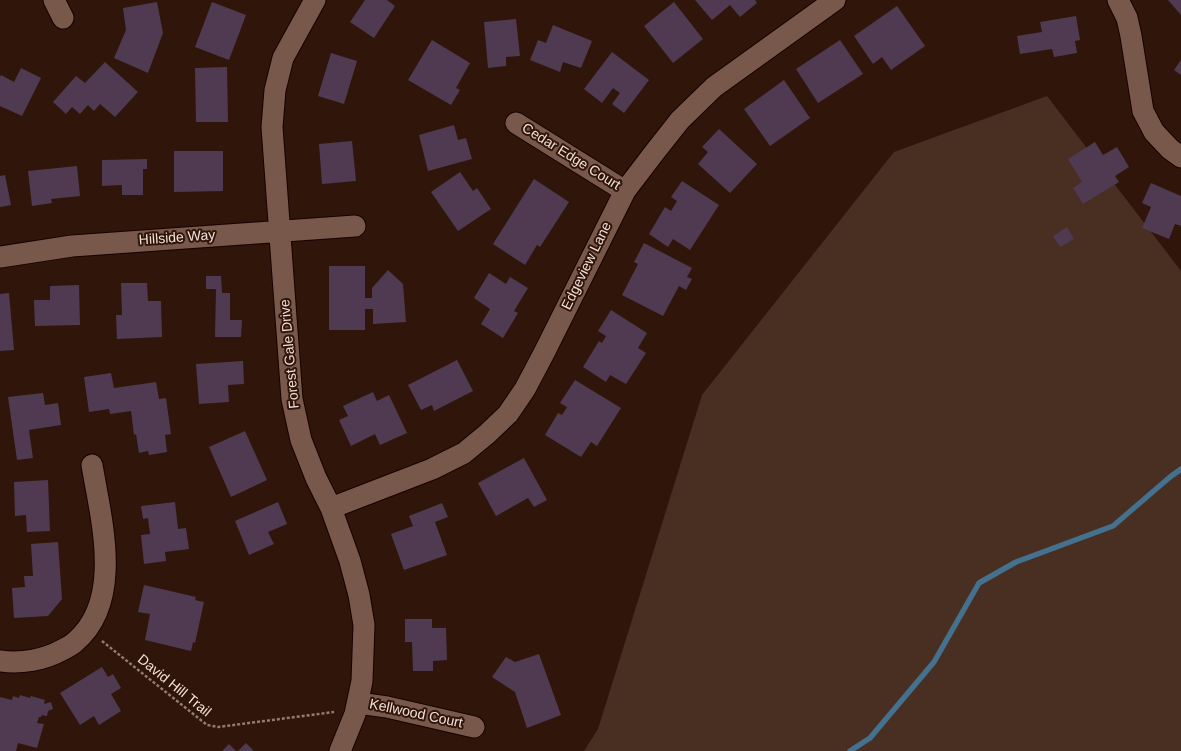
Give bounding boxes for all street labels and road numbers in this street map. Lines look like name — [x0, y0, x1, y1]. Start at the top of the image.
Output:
street label: Cedar Edge Court — [519, 120, 623, 194]
street label: Edgeview Lane — [558, 219, 616, 313]
street label: Hillside Way — [138, 227, 216, 249]
street label: Forest Gale Drive — [277, 299, 303, 409]
street label: David Hill Trail — [134, 651, 214, 721]
street label: Kellwood Court — [368, 696, 464, 732]

